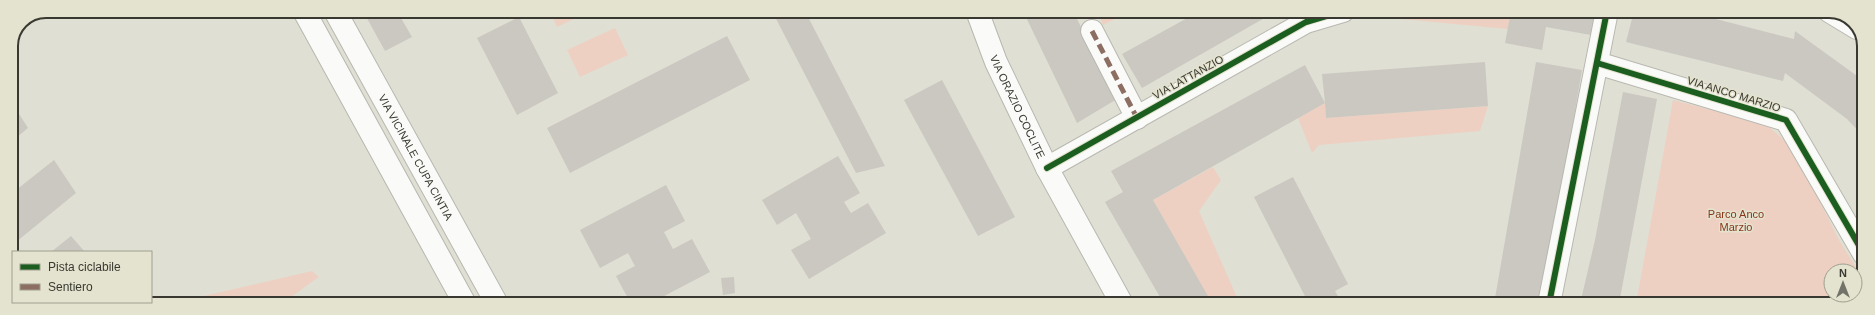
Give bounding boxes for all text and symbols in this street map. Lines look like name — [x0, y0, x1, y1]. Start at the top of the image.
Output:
street label: VIA LATTANZIO — [1151, 52, 1226, 101]
street label: VIA ORAZIO COCLITE — [988, 53, 1047, 160]
street label: VIA ANCO MARZIO — [1686, 74, 1783, 114]
street label: VIA VICINALE CUPA CINTIA — [376, 92, 456, 223]
park label: Parco Anco Marzio — [1708, 208, 1764, 233]
legend — [12, 251, 152, 303]
text: Pista ciclabile — [48, 260, 121, 274]
north arrow — [1823, 263, 1863, 303]
text: N — [1839, 267, 1847, 279]
text: Sentiero — [48, 280, 93, 294]

